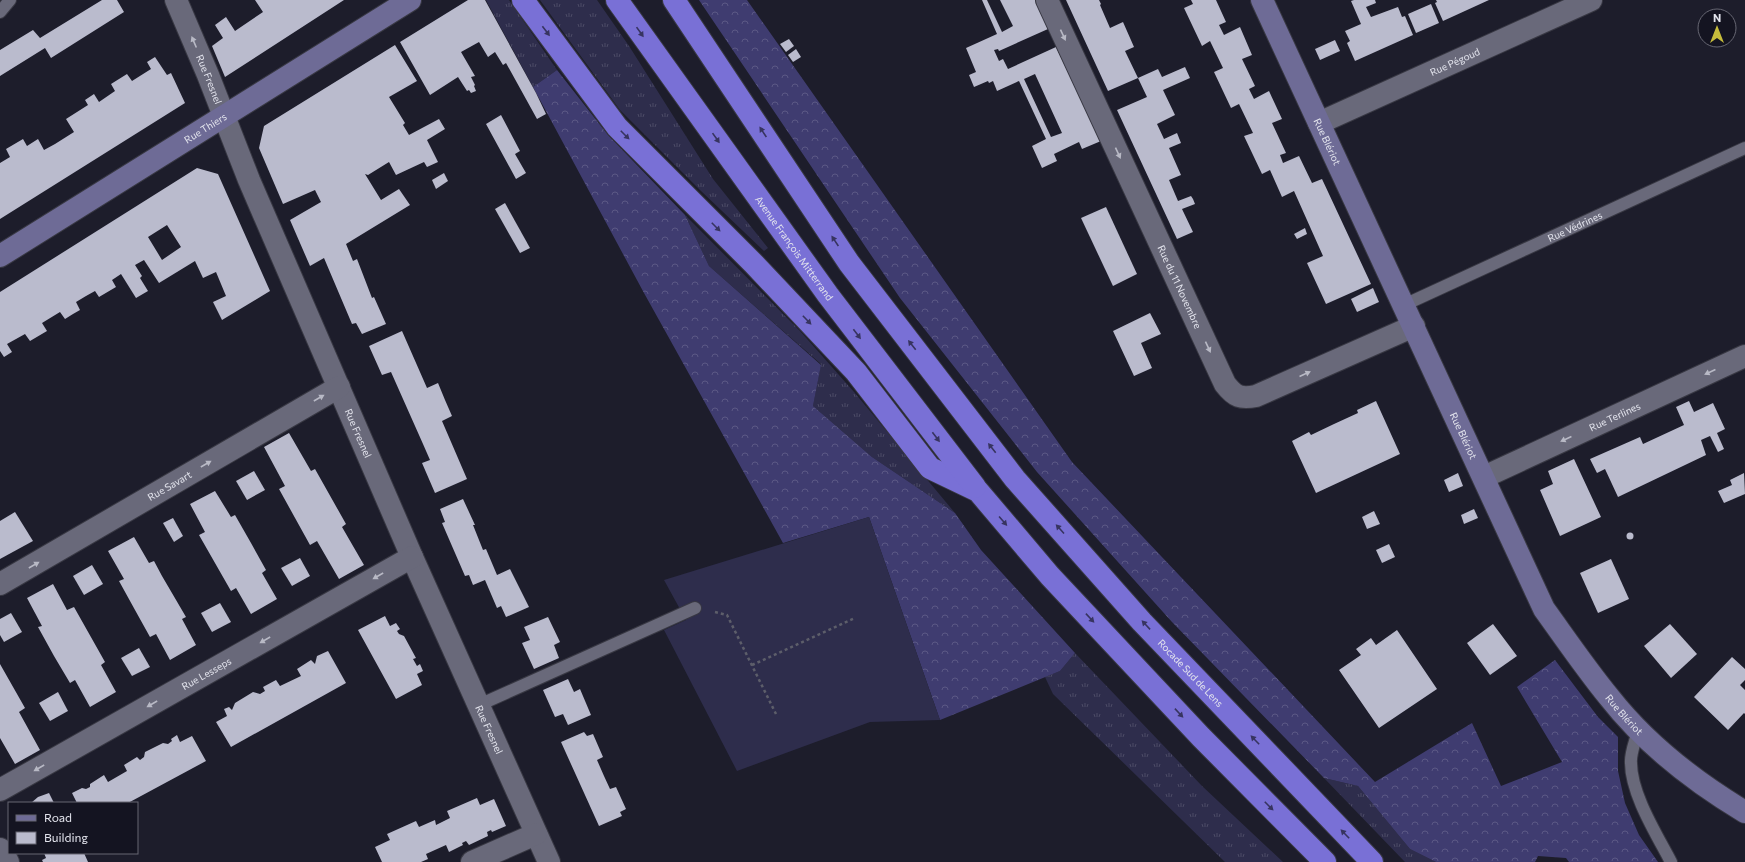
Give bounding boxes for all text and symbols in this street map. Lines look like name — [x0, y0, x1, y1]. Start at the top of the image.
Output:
north arrow — [1697, 8, 1737, 48]
text: N — [1713, 11, 1721, 24]
one-way arrow — [542, 26, 550, 37]
one-way arrow — [636, 26, 644, 37]
one-way arrow — [1060, 30, 1066, 41]
one-way arrow — [190, 35, 196, 47]
street label: Rue Pégoud — [1428, 45, 1482, 78]
street label: Rue Fresnel — [194, 53, 225, 106]
street label: Rue Thiers — [182, 110, 229, 146]
street label: Rue Blériot — [1312, 116, 1344, 167]
one-way arrow — [759, 127, 766, 138]
one-way arrow — [620, 130, 630, 140]
one-way arrow — [711, 132, 720, 143]
one-way arrow — [1115, 148, 1121, 159]
street label: Avenue François Mitterrand — [753, 193, 836, 303]
street label: Rue Védrines — [1546, 208, 1604, 244]
one-way arrow — [712, 222, 721, 232]
one-way arrow — [831, 235, 839, 246]
street label: Rue du 11 Novembre — [1155, 243, 1204, 330]
one-way arrow — [802, 315, 812, 325]
one-way arrow — [853, 328, 862, 339]
one-way arrow — [908, 339, 917, 350]
one-way arrow — [1205, 342, 1211, 353]
one-way arrow — [1704, 369, 1715, 375]
one-way arrow — [1299, 371, 1311, 377]
one-way arrow — [313, 395, 324, 402]
street label: Rue Terlines — [1587, 399, 1643, 433]
street label: Rue Fresnel — [343, 407, 374, 459]
street label: Rue Blériot — [1448, 410, 1480, 461]
one-way arrow — [932, 432, 940, 442]
one-way arrow — [1561, 436, 1572, 442]
one-way arrow — [987, 442, 996, 453]
one-way arrow — [200, 460, 212, 467]
street label: Rue Savart — [145, 468, 194, 503]
one-way arrow — [999, 516, 1008, 526]
one-way arrow — [1055, 523, 1064, 534]
one-way arrow — [28, 561, 40, 568]
one-way arrow — [372, 572, 384, 579]
one-way arrow — [1085, 613, 1094, 623]
one-way arrow — [1142, 621, 1151, 630]
one-way arrow — [259, 637, 271, 643]
street label: Rocade Sud de Lens — [1156, 637, 1226, 709]
street label: Rue Lesseps — [179, 654, 234, 692]
street label: Rue Blériot — [1603, 692, 1646, 737]
one-way arrow — [146, 701, 158, 708]
street label: Rue Fresnel — [473, 703, 506, 756]
one-way arrow — [1174, 708, 1183, 718]
one-way arrow — [1250, 735, 1260, 745]
one-way arrow — [33, 765, 45, 772]
one-way arrow — [1265, 801, 1274, 811]
legend — [8, 802, 138, 854]
text: Road — [44, 810, 72, 824]
one-way arrow — [1340, 829, 1350, 839]
text: Building — [44, 830, 88, 844]

